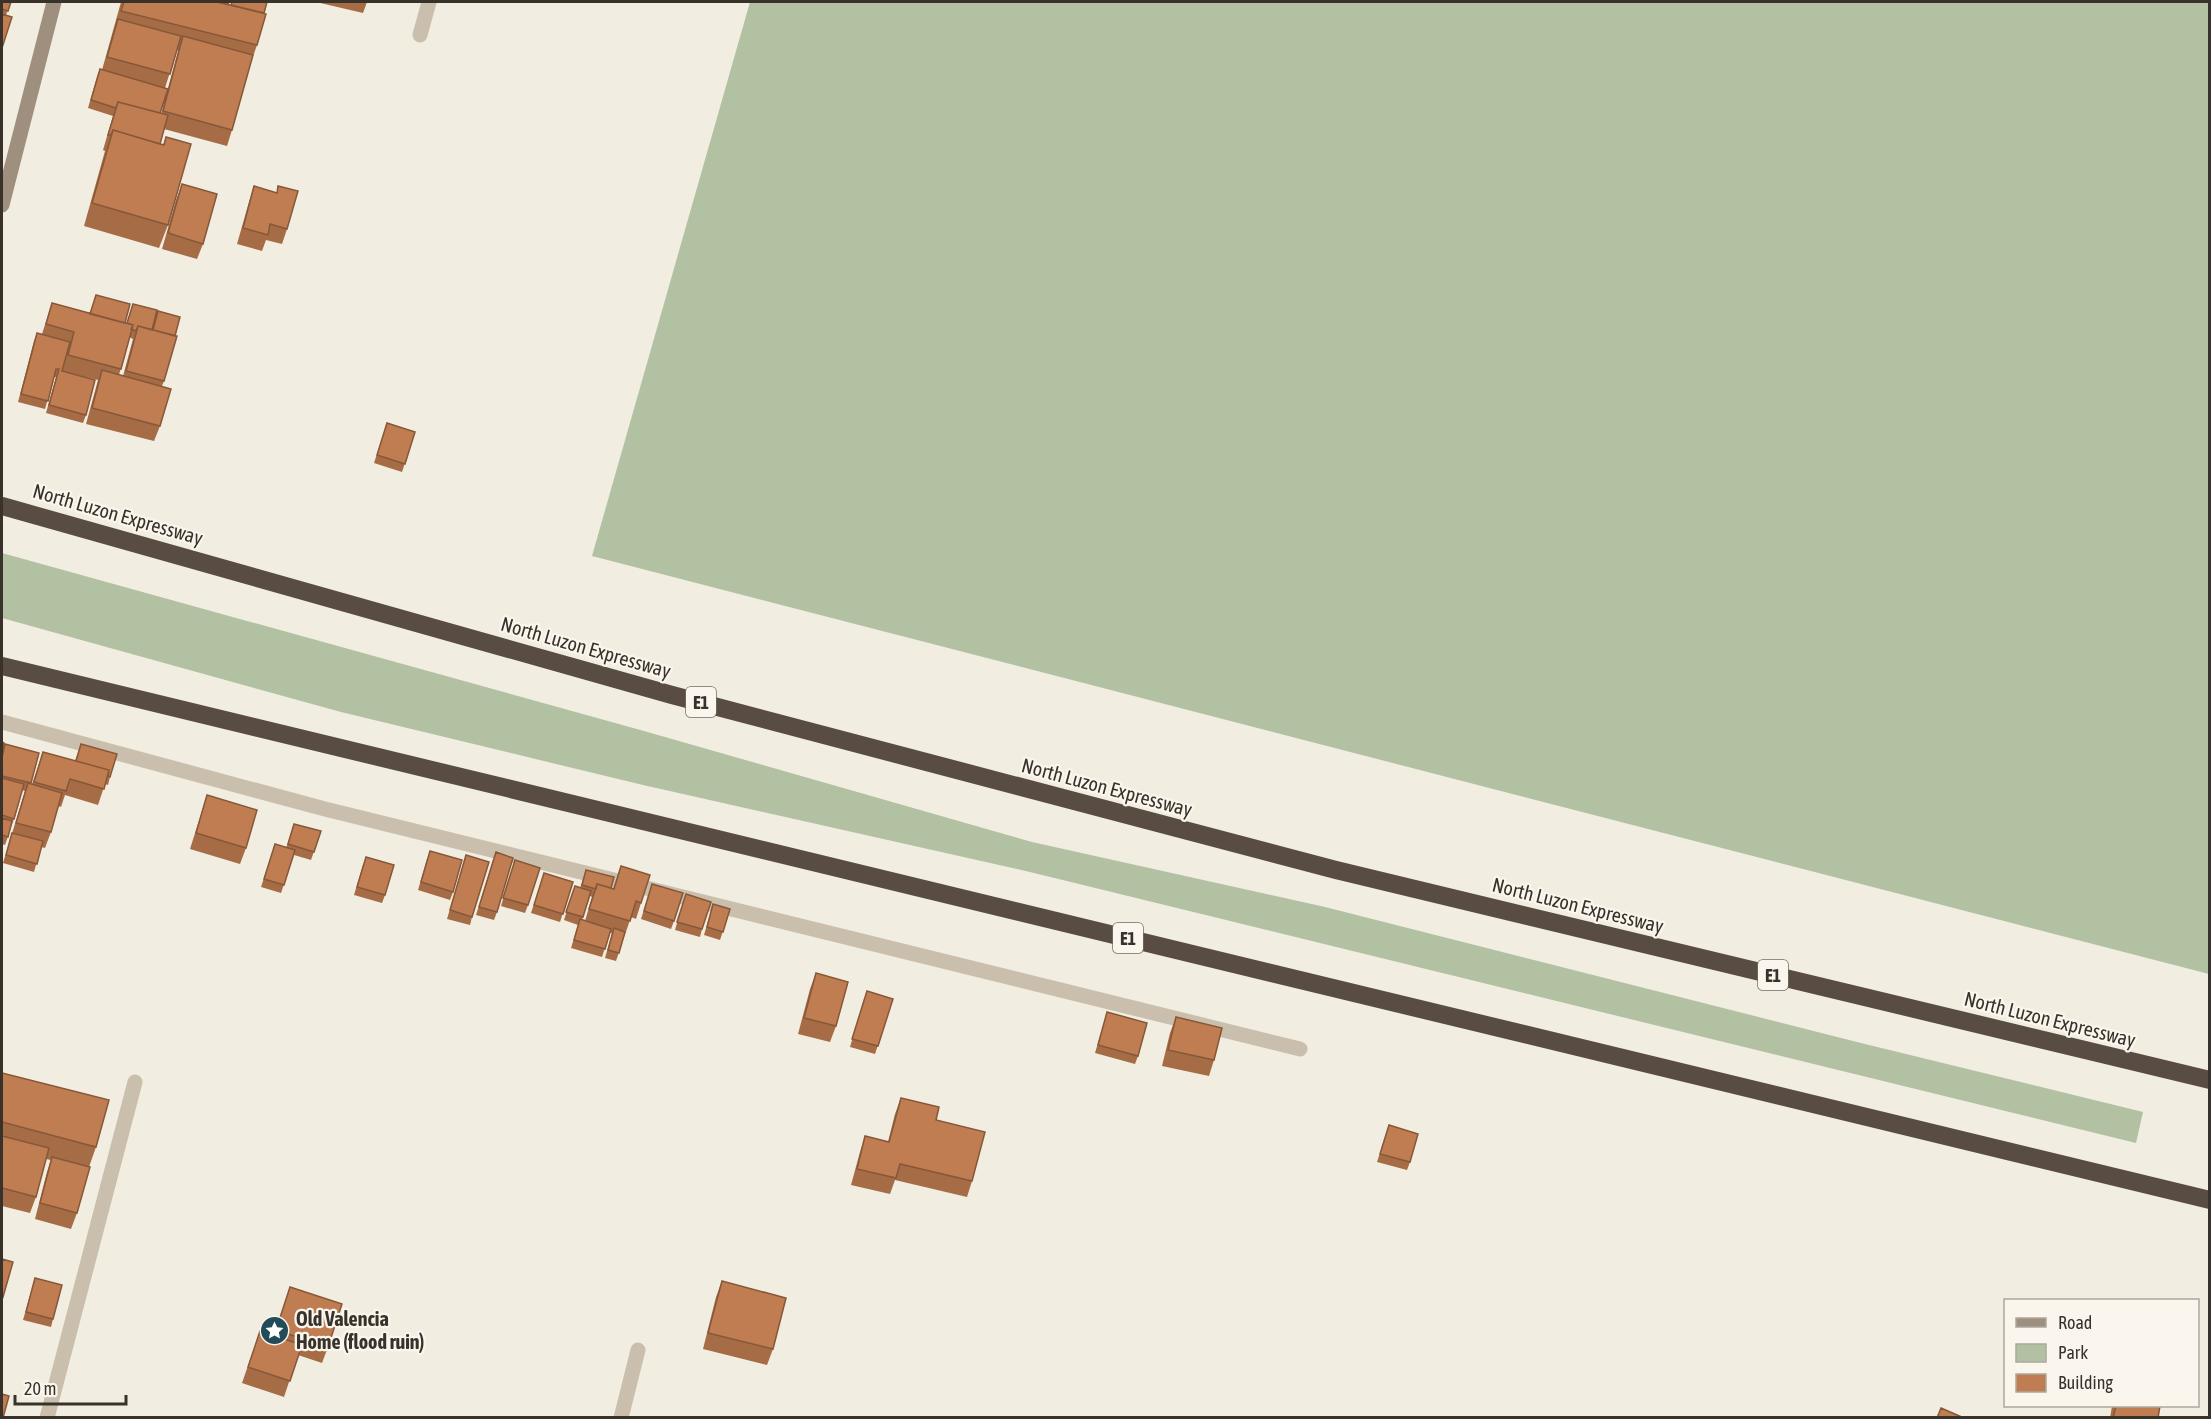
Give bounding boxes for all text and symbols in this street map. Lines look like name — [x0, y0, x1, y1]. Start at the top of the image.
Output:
street label: North Luzon Expressway — [30, 479, 206, 549]
street label: North Luzon Expressway — [498, 612, 674, 682]
road number: E1 — [686, 687, 716, 717]
street label: North Luzon Expressway — [1019, 753, 1195, 821]
street label: North Luzon Expressway — [1490, 873, 1666, 937]
road number: E1 — [1113, 923, 1143, 953]
road number: E1 — [1758, 960, 1788, 990]
street label: North Luzon Expressway — [1962, 987, 2138, 1051]
legend — [2004, 1299, 2199, 1407]
place label: Old Valencia Home (flood ruin) — [296, 1307, 424, 1353]
text: Road — [2058, 1312, 2092, 1333]
place icon: Old Valencia Home (flood ruin) — [259, 1314, 291, 1346]
text: Park — [2058, 1342, 2088, 1363]
scale bar — [15, 1368, 126, 1406]
text: Building — [2058, 1372, 2113, 1393]
text: 20 m — [24, 1378, 56, 1399]

